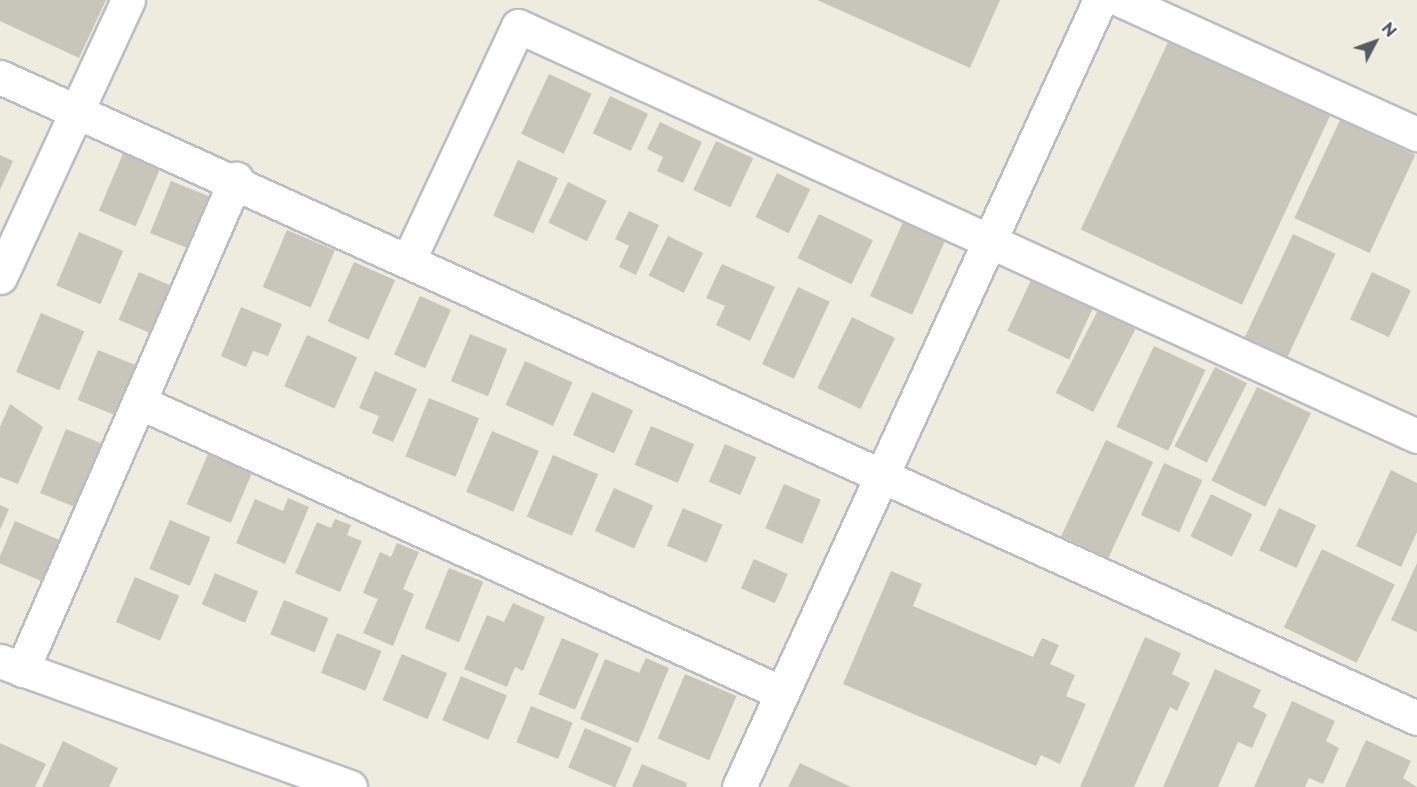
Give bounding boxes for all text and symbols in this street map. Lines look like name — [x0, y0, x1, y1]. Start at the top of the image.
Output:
north arrow — [1345, 12, 1405, 72]
text: N — [1378, 19, 1400, 41]

